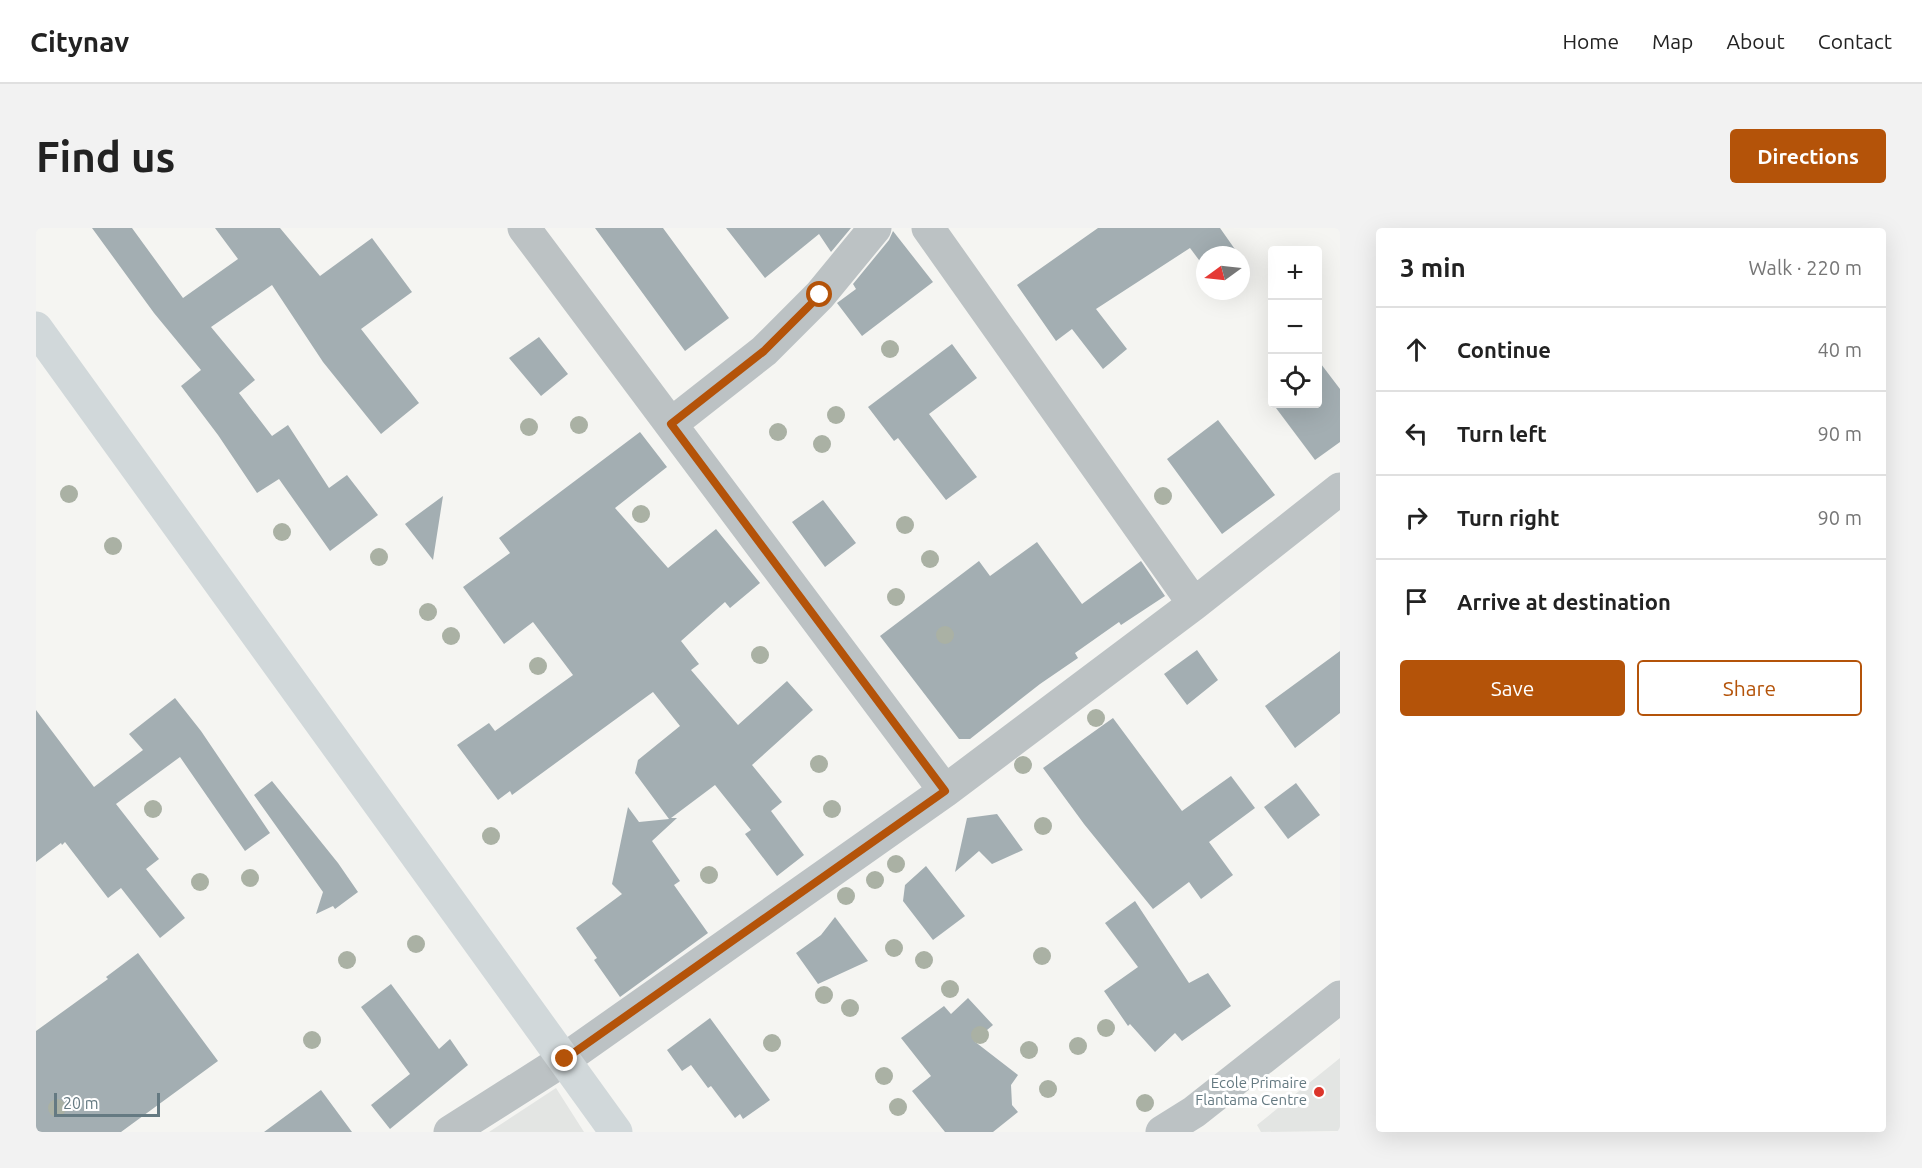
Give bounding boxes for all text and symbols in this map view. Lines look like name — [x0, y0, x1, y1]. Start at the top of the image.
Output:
text: Citynav — [30, 26, 129, 57]
text: Home — [1562, 29, 1619, 53]
text: Map — [1652, 29, 1693, 53]
text: About — [1726, 29, 1785, 53]
text: Contact — [1818, 29, 1892, 53]
button: Directions — [1730, 129, 1886, 183]
text: Find us — [36, 133, 175, 180]
north arrow — [1196, 246, 1250, 300]
map controls — [1268, 246, 1322, 408]
button: + — [1268, 246, 1322, 300]
text: 3 min — [1400, 253, 1466, 282]
text: Walk · 220 m — [1749, 256, 1862, 279]
route start — [806, 281, 832, 307]
button: − — [1268, 300, 1322, 354]
icon: ahead — [1400, 333, 1433, 366]
text: Continue — [1457, 337, 1551, 362]
text: 40 m — [1818, 338, 1862, 361]
button: locate — [1268, 354, 1322, 408]
icon: left — [1400, 417, 1433, 450]
text: Turn left — [1457, 421, 1547, 446]
text: 90 m — [1818, 422, 1862, 445]
icon: right — [1400, 501, 1433, 534]
text: Turn right — [1457, 505, 1559, 530]
text: 90 m — [1818, 506, 1862, 529]
icon: arrive — [1400, 585, 1433, 618]
text: Arrive at destination — [1457, 589, 1671, 614]
button: Save — [1400, 660, 1625, 716]
button: Share — [1637, 660, 1862, 716]
route end — [551, 1045, 577, 1071]
place label: Ecole Primaire Flantama Centre — [1195, 1074, 1307, 1108]
marker: Ecole Primaire Flantama Centre — [1312, 1085, 1326, 1099]
scale bar — [54, 1090, 160, 1118]
text: 20 m — [63, 1094, 99, 1112]

